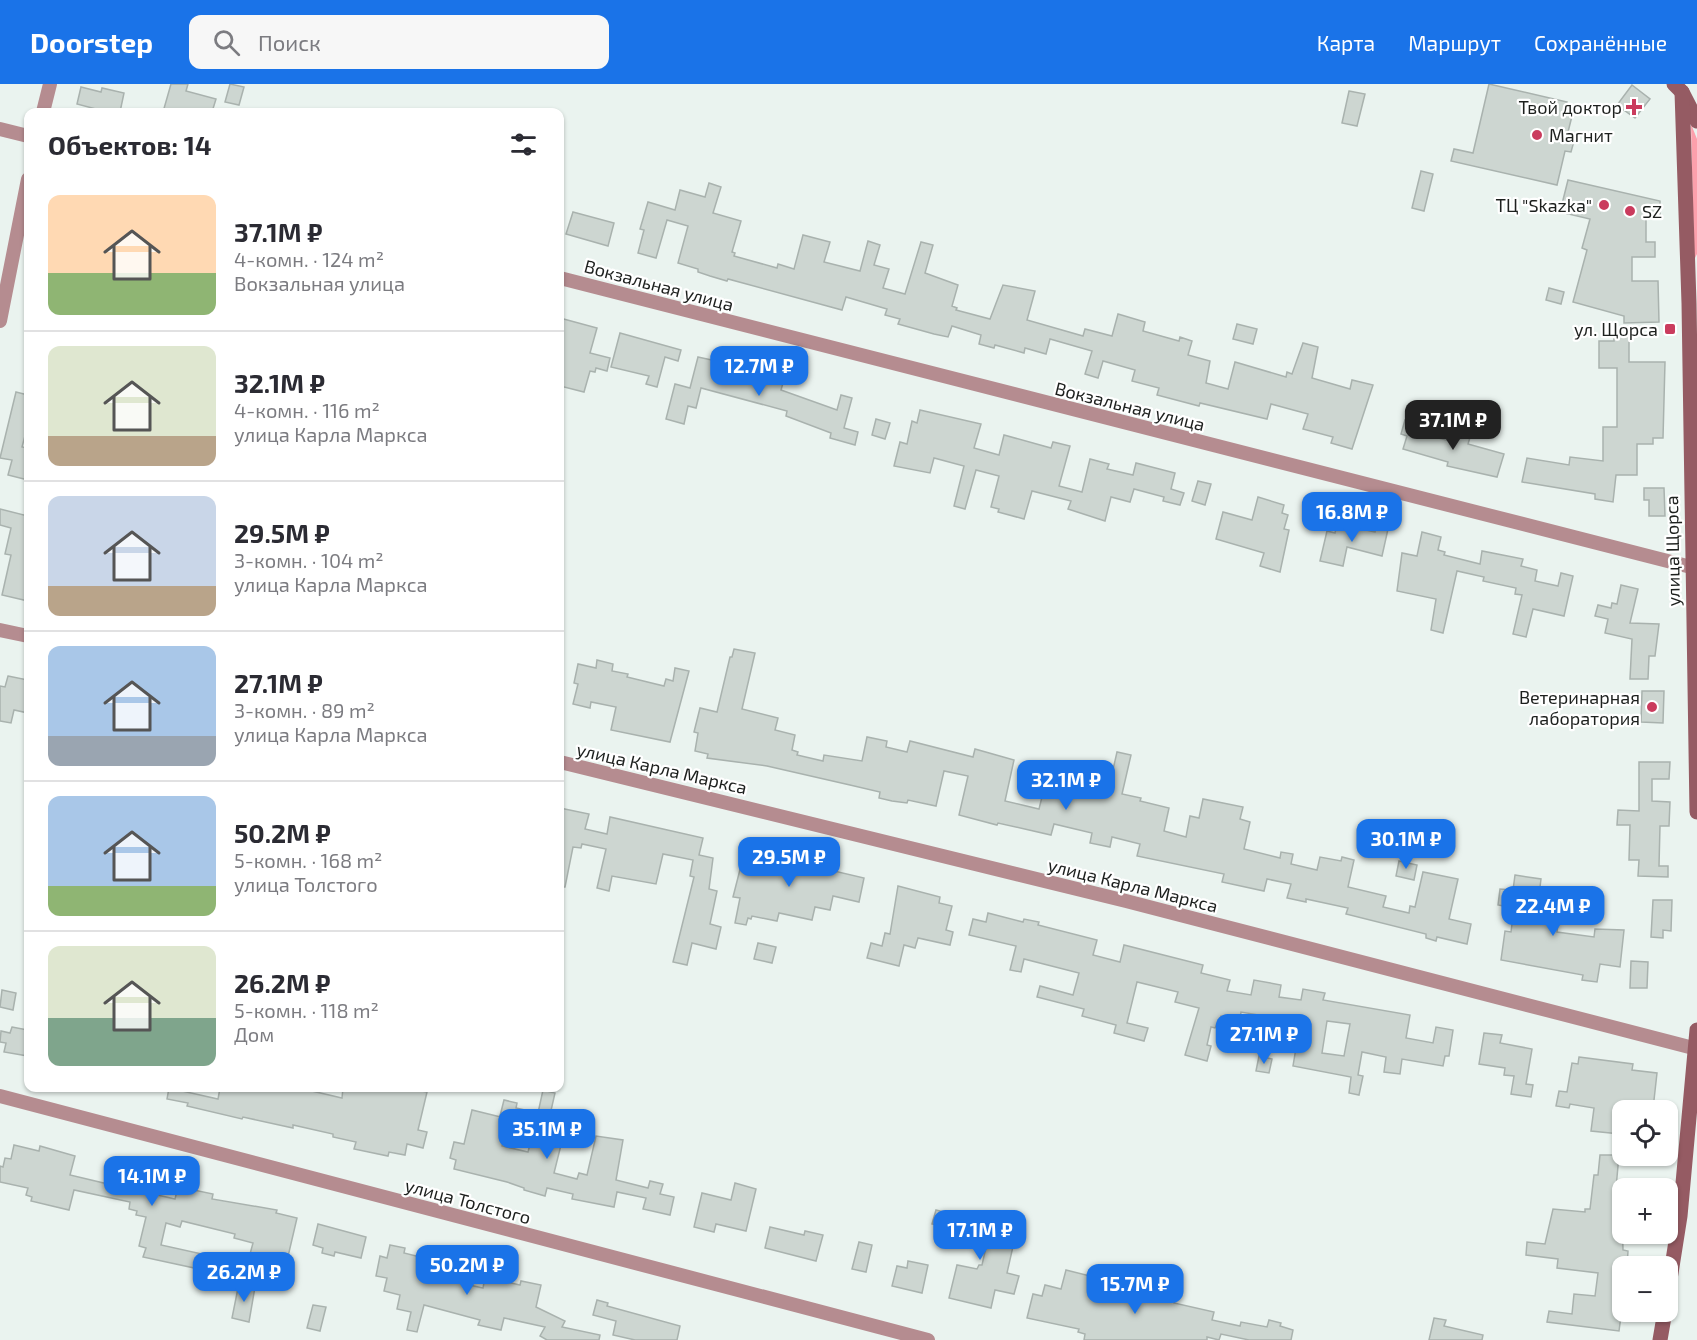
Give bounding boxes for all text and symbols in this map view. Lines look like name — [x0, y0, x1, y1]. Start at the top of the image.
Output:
search box — [189, 15, 609, 69]
text: Doorstep — [30, 25, 153, 59]
icon: search — [210, 26, 243, 59]
text: Поиск — [258, 29, 321, 55]
text: Карта — [1317, 30, 1375, 55]
text: Маршрут — [1408, 30, 1501, 55]
text: Сохранённые — [1534, 30, 1667, 55]
place label: Твой доктор — [1518, 96, 1622, 118]
marker: Твой доктор — [1627, 100, 1641, 114]
place label: Магнит — [1549, 124, 1613, 146]
icon: filters — [507, 128, 540, 161]
marker: Магнит — [1530, 128, 1544, 142]
text: Объектов: 14 — [48, 129, 212, 160]
place label: ТЦ "Skazka" — [1495, 194, 1592, 216]
marker: ТЦ "Skazka" — [1597, 198, 1611, 212]
place label: SZ — [1642, 200, 1662, 222]
marker: SZ — [1623, 204, 1637, 218]
text: 37.1M ₽ — [234, 216, 323, 247]
icon: home — [96, 219, 168, 291]
text: 4-комн. · 124 m² — [234, 247, 384, 271]
street label: Вокзальная улица — [582, 254, 736, 316]
text: Вокзальная улица — [234, 271, 405, 295]
place label: ул. Щорса — [1574, 318, 1658, 340]
marker: ул. Щорса — [1663, 322, 1677, 336]
pin: 12.7M ₽ — [704, 346, 814, 397]
text: 12.7M ₽ — [724, 353, 794, 377]
text: 32.1M ₽ — [234, 367, 325, 398]
icon: home — [96, 370, 168, 442]
street label: Вокзальная улица — [1053, 377, 1207, 435]
text: 4-комн. · 116 m² — [234, 398, 380, 422]
pin: 37.1M ₽ — [1398, 400, 1508, 451]
text: 37.1M ₽ — [1419, 407, 1487, 431]
text: улица Карла Маркса — [234, 422, 428, 446]
pin: 16.8M ₽ — [1297, 492, 1407, 543]
street label: улица Щорса — [1660, 495, 1684, 607]
text: 16.8M ₽ — [1316, 499, 1388, 523]
text: 29.5M ₽ — [234, 517, 330, 548]
icon: home — [96, 520, 168, 592]
text: 3-комн. · 104 m² — [234, 548, 384, 572]
text: улица Карла Маркса — [234, 572, 428, 596]
text: 27.1M ₽ — [234, 667, 323, 698]
icon: home — [96, 670, 168, 742]
place label: Ветеринарная лаборатория — [1519, 686, 1640, 729]
text: 3-комн. · 89 m² — [234, 698, 375, 722]
marker: Ветеринарная лаборатория — [1645, 700, 1659, 714]
text: улица Карла Маркса — [234, 722, 428, 746]
street label: улица Карла Маркса — [575, 738, 749, 798]
pin: 32.1M ₽ — [1011, 760, 1121, 811]
text: 32.1M ₽ — [1031, 767, 1101, 791]
text: 50.2M ₽ — [234, 817, 331, 848]
pin: 30.1M ₽ — [1351, 819, 1461, 870]
icon: home — [96, 820, 168, 892]
text: 30.1M ₽ — [1370, 826, 1442, 850]
pin: 29.5M ₽ — [734, 837, 844, 888]
text: 29.5M ₽ — [752, 844, 826, 868]
text: 5-комн. · 168 m² — [234, 848, 382, 872]
street label: улица Карла Маркса — [1046, 853, 1220, 917]
text: улица Толстого — [234, 872, 378, 896]
pin: 22.4M ₽ — [1498, 886, 1608, 937]
text: 22.4M ₽ — [1515, 893, 1591, 917]
text: 26.2M ₽ — [234, 967, 331, 998]
icon: home — [96, 970, 168, 1042]
text: 5-комн. · 118 m² — [234, 998, 379, 1022]
pin: 27.1M ₽ — [1209, 1014, 1319, 1065]
text: 27.1M ₽ — [1230, 1021, 1298, 1045]
text: Дом — [234, 1022, 274, 1046]
map controls — [1612, 1100, 1678, 1322]
button: locate — [1612, 1100, 1678, 1166]
pin: 35.1M ₽ — [492, 1109, 602, 1160]
text: 35.1M ₽ — [512, 1116, 582, 1140]
pin: 14.1M ₽ — [97, 1156, 207, 1207]
text: 14.1M ₽ — [118, 1163, 186, 1187]
street label: улица Толстого — [403, 1174, 533, 1228]
button: + — [1612, 1178, 1678, 1244]
pin: 17.1M ₽ — [925, 1210, 1035, 1261]
text: 17.1M ₽ — [947, 1217, 1013, 1241]
pin: 50.2M ₽ — [412, 1245, 522, 1296]
pin: 26.2M ₽ — [189, 1252, 299, 1303]
text: 50.2M ₽ — [430, 1252, 504, 1276]
button: − — [1612, 1256, 1678, 1322]
text: 26.2M ₽ — [207, 1259, 281, 1283]
pin: 15.7M ₽ — [1080, 1264, 1190, 1315]
text: 15.7M ₽ — [1101, 1271, 1169, 1295]

